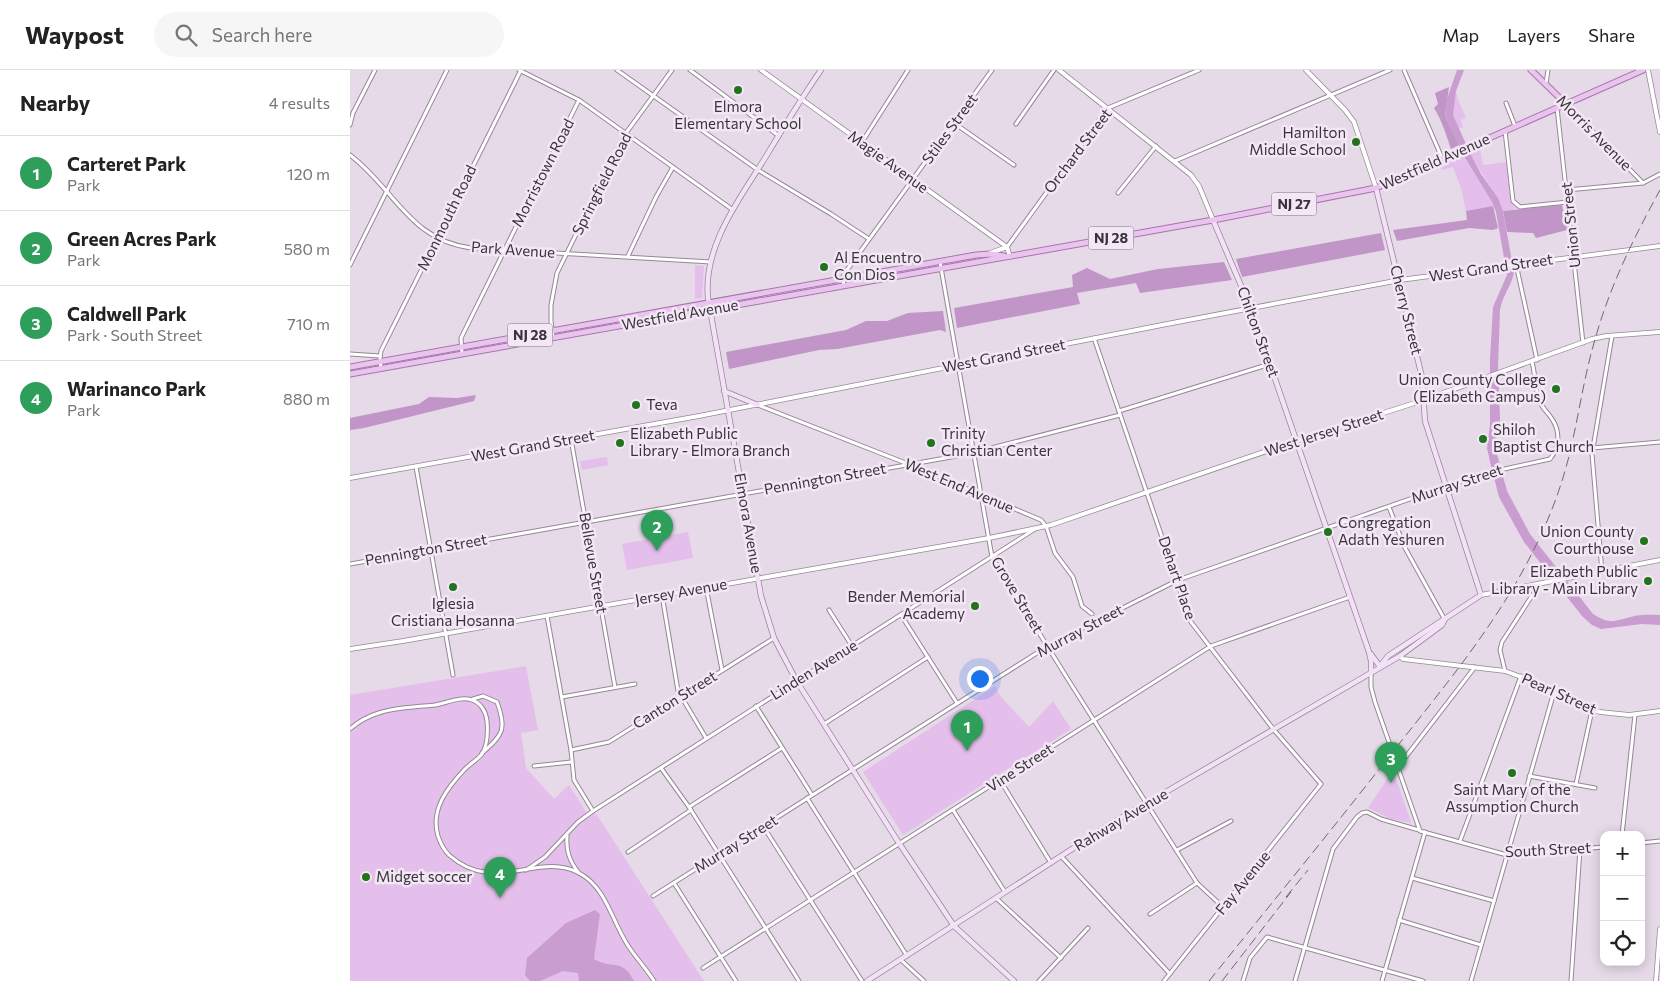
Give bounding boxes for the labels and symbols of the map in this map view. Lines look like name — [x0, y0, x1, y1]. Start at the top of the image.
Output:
marker: Elmora Elementary School — [732, 84, 744, 96]
street label: Stiles Street — [918, 90, 981, 167]
street label: Morris Avenue — [1553, 91, 1636, 174]
place label: Elmora Elementary School — [674, 97, 802, 132]
street label: Orchard Street — [1039, 104, 1115, 196]
street label: Morristown Road — [507, 115, 577, 230]
place label: Hamilton Middle School — [1249, 123, 1346, 158]
street label: Magie Avenue — [845, 126, 932, 196]
street label: Springfield Road — [568, 129, 635, 238]
street label: Westfield Avenue — [1377, 129, 1492, 193]
marker: Hamilton Middle School — [1350, 136, 1362, 148]
street label: Monmouth Road — [413, 162, 479, 273]
street label: Union Street — [1557, 181, 1583, 269]
road number: NJ 27 — [1272, 192, 1316, 216]
road number: NJ 28 — [1088, 226, 1134, 250]
street label: Park Avenue — [470, 237, 556, 261]
place label: Al Encuentro Con Dios — [834, 248, 922, 283]
street label: West Grand Street — [1428, 249, 1554, 285]
marker: Al Encuentro Con Dios — [818, 261, 830, 273]
street label: Cherry Street — [1387, 263, 1427, 356]
street label: Chilton Street — [1234, 284, 1284, 380]
street label: Westfield Avenue — [620, 295, 740, 333]
road number: NJ 28 — [508, 324, 552, 346]
street label: West Grand Street — [941, 334, 1067, 376]
place label: Union County College (Elizabeth Campus) — [1399, 370, 1546, 405]
marker: Union County College (Elizabeth Campus) — [1550, 383, 1562, 395]
place label: Teva — [646, 395, 678, 413]
marker: Teva — [630, 399, 642, 411]
street label: West Jersey Street — [1262, 404, 1385, 460]
place label: Shiloh Baptist Church — [1493, 420, 1594, 455]
place label: Elizabeth Public Library - Elmora Branch — [630, 424, 790, 459]
place label: Trinity Christian Center — [941, 424, 1053, 459]
street label: West Grand Street — [470, 425, 596, 465]
marker: Shiloh Baptist Church — [1477, 433, 1489, 445]
marker: Elizabeth Public Library - Elmora Branch — [614, 437, 626, 449]
marker: Trinity Christian Center — [925, 437, 937, 449]
street label: West End Avenue — [902, 454, 1017, 516]
street label: Pennington Street — [762, 458, 887, 498]
street label: Murray Street — [1409, 460, 1505, 506]
street label: Elmora Avenue — [731, 471, 767, 574]
pin: 2 — [641, 510, 673, 551]
street label: Bellevue Street — [576, 511, 612, 615]
place label: Congregation Adath Yeshuren — [1338, 513, 1444, 548]
place label: Union County Courthouse — [1540, 522, 1634, 557]
marker: Congregation Adath Yeshuren — [1322, 526, 1334, 538]
street label: Pennington Street — [363, 529, 488, 569]
street label: Dehart Place — [1155, 534, 1201, 622]
marker: Union County Courthouse — [1638, 535, 1650, 547]
street label: Grove Street — [988, 553, 1048, 636]
place label: Elizabeth Public Library - Main Library — [1491, 562, 1638, 597]
street label: Jersey Avenue — [633, 574, 728, 608]
marker: Elizabeth Public Library - Main Library — [1642, 575, 1654, 587]
marker: Iglesia Cristiana Hosanna — [447, 581, 459, 593]
place label: Bender Memorial Academy — [848, 587, 965, 622]
place label: Iglesia Cristiana Hosanna — [391, 594, 515, 629]
marker: Bender Memorial Academy — [969, 600, 981, 612]
street label: Murray Street — [1033, 600, 1126, 660]
street label: Linden Avenue — [767, 635, 860, 703]
street label: Canton Street — [629, 666, 720, 732]
your location — [967, 666, 993, 692]
street label: Pearl Street — [1519, 669, 1600, 718]
pin: 1 — [951, 710, 983, 751]
street label: Vine Street — [983, 739, 1056, 795]
pin: 3 — [1375, 742, 1407, 783]
marker: Saint Mary of the Assumption Church — [1506, 767, 1518, 779]
place label: Saint Mary of the Assumption Church — [1445, 780, 1579, 815]
street label: Rahway Avenue — [1070, 784, 1171, 854]
street label: Murray Street — [690, 810, 781, 876]
street label: South Street — [1504, 838, 1591, 860]
street label: Fay Avenue — [1211, 847, 1273, 918]
pin: 4 — [484, 857, 516, 898]
place label: Midget soccer — [376, 867, 472, 885]
marker: Midget soccer — [360, 871, 372, 883]

